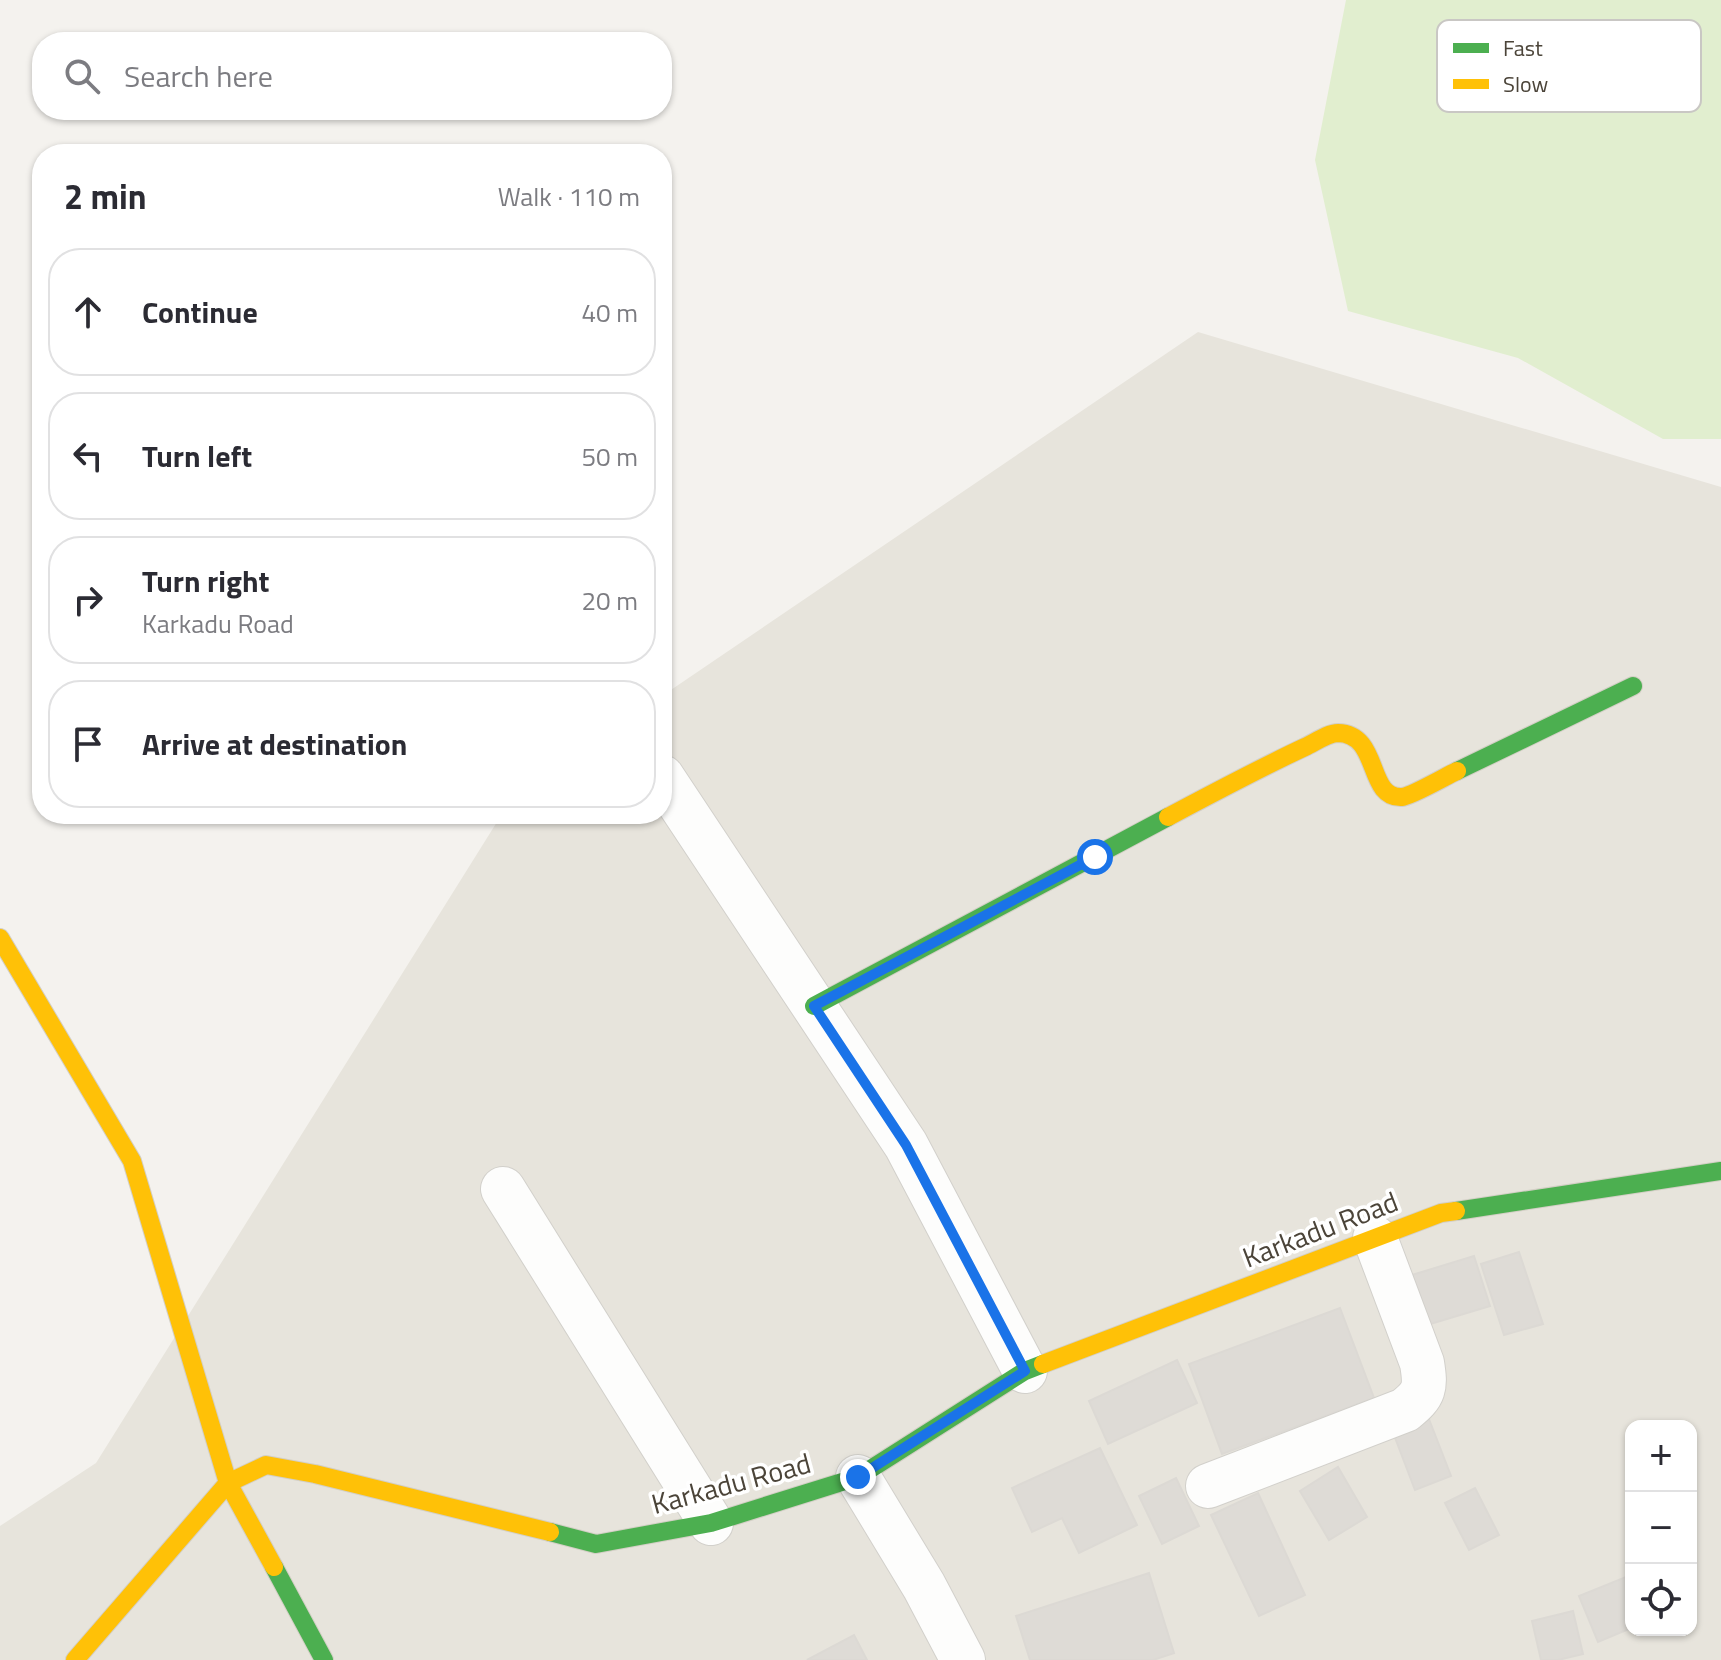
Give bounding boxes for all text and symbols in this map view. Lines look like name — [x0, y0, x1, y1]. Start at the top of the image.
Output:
legend — [1437, 20, 1701, 112]
text: Fast — [1503, 31, 1543, 65]
search box — [32, 32, 672, 120]
text: Search here — [124, 53, 273, 99]
icon: search — [60, 54, 104, 98]
text: Slow — [1503, 67, 1549, 101]
text: 2 min — [64, 170, 147, 222]
text: Walk · 110 m — [498, 177, 640, 216]
text: Continue — [142, 289, 258, 335]
icon: ahead — [66, 290, 110, 334]
text: 40 m — [581, 293, 638, 332]
text: Turn left — [142, 433, 252, 479]
icon: left — [66, 434, 110, 478]
text: 50 m — [581, 437, 638, 476]
text: Turn right — [142, 558, 270, 604]
icon: right — [66, 578, 110, 622]
text: 20 m — [581, 581, 638, 620]
text: Karkadu Road — [142, 604, 294, 643]
text: Arrive at destination — [142, 721, 407, 767]
icon: arrive — [66, 722, 110, 766]
route start — [1077, 839, 1113, 875]
street label: Karkadu Road — [1236, 1180, 1404, 1278]
map controls — [1625, 1420, 1697, 1636]
button: + — [1625, 1420, 1697, 1492]
street label: Karkadu Road — [646, 1441, 816, 1525]
route end — [840, 1459, 876, 1495]
button: − — [1625, 1492, 1697, 1564]
button: locate — [1625, 1564, 1697, 1636]

